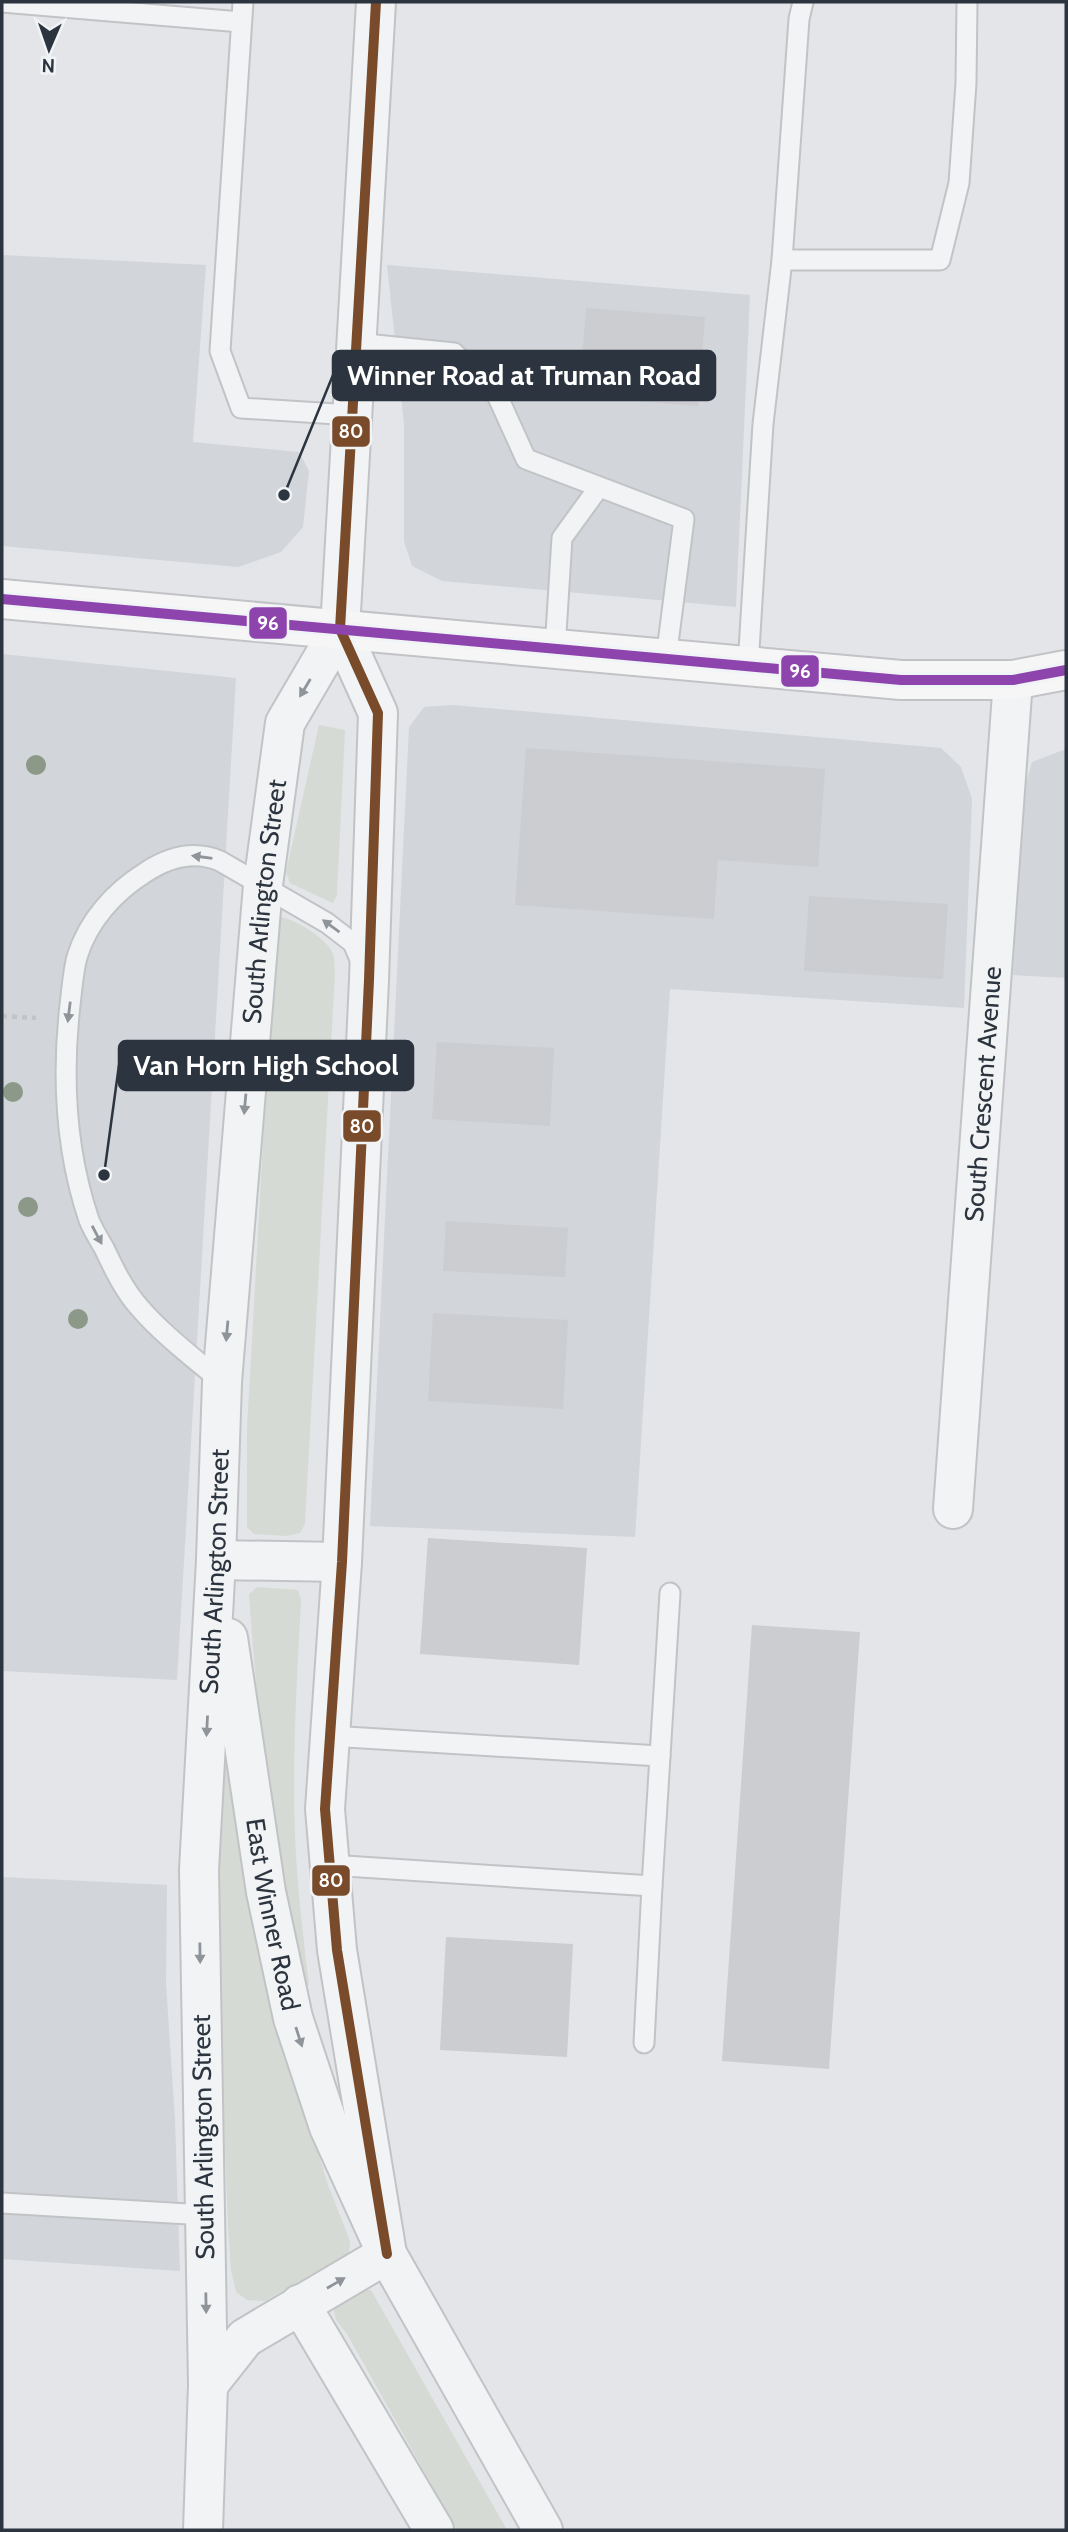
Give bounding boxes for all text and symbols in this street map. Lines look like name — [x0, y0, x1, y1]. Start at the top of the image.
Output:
north arrow — [14, 14, 84, 84]
text: N — [41, 54, 56, 77]
callout: Winner Road at Truman Road — [333, 351, 715, 400]
text: Winner Road at Truman Road — [347, 358, 701, 392]
line badge: 80 — [331, 415, 371, 448]
text: 80 — [339, 420, 363, 443]
line badge: 96 — [248, 606, 288, 640]
text: 96 — [257, 612, 279, 635]
line badge: 96 — [780, 654, 820, 688]
text: 96 — [789, 660, 811, 683]
one-way arrow — [299, 679, 312, 698]
street label: South Arlington Street — [236, 777, 293, 1025]
one-way arrow — [191, 851, 213, 862]
one-way arrow — [322, 920, 340, 934]
street label: South Crescent Avenue — [958, 965, 1008, 1223]
one-way arrow — [64, 1001, 75, 1023]
callout: Van Horn High School — [119, 1041, 413, 1090]
text: Van Horn High School — [133, 1048, 399, 1082]
one-way arrow — [239, 1093, 250, 1115]
line badge: 80 — [342, 1109, 382, 1143]
text: 80 — [350, 1115, 374, 1138]
one-way arrow — [91, 1225, 102, 1245]
one-way arrow — [221, 1320, 232, 1342]
street label: South Arlington Street — [193, 1448, 236, 1695]
one-way arrow — [201, 1715, 212, 1737]
street label: East Winner Road — [239, 1816, 307, 2013]
line badge: 80 — [311, 1864, 351, 1897]
text: 80 — [319, 1869, 343, 1892]
one-way arrow — [194, 1943, 206, 1965]
street label: South Arlington Street — [185, 2014, 221, 2260]
one-way arrow — [294, 2027, 305, 2048]
one-way arrow — [326, 2277, 345, 2290]
one-way arrow — [200, 2292, 212, 2314]

